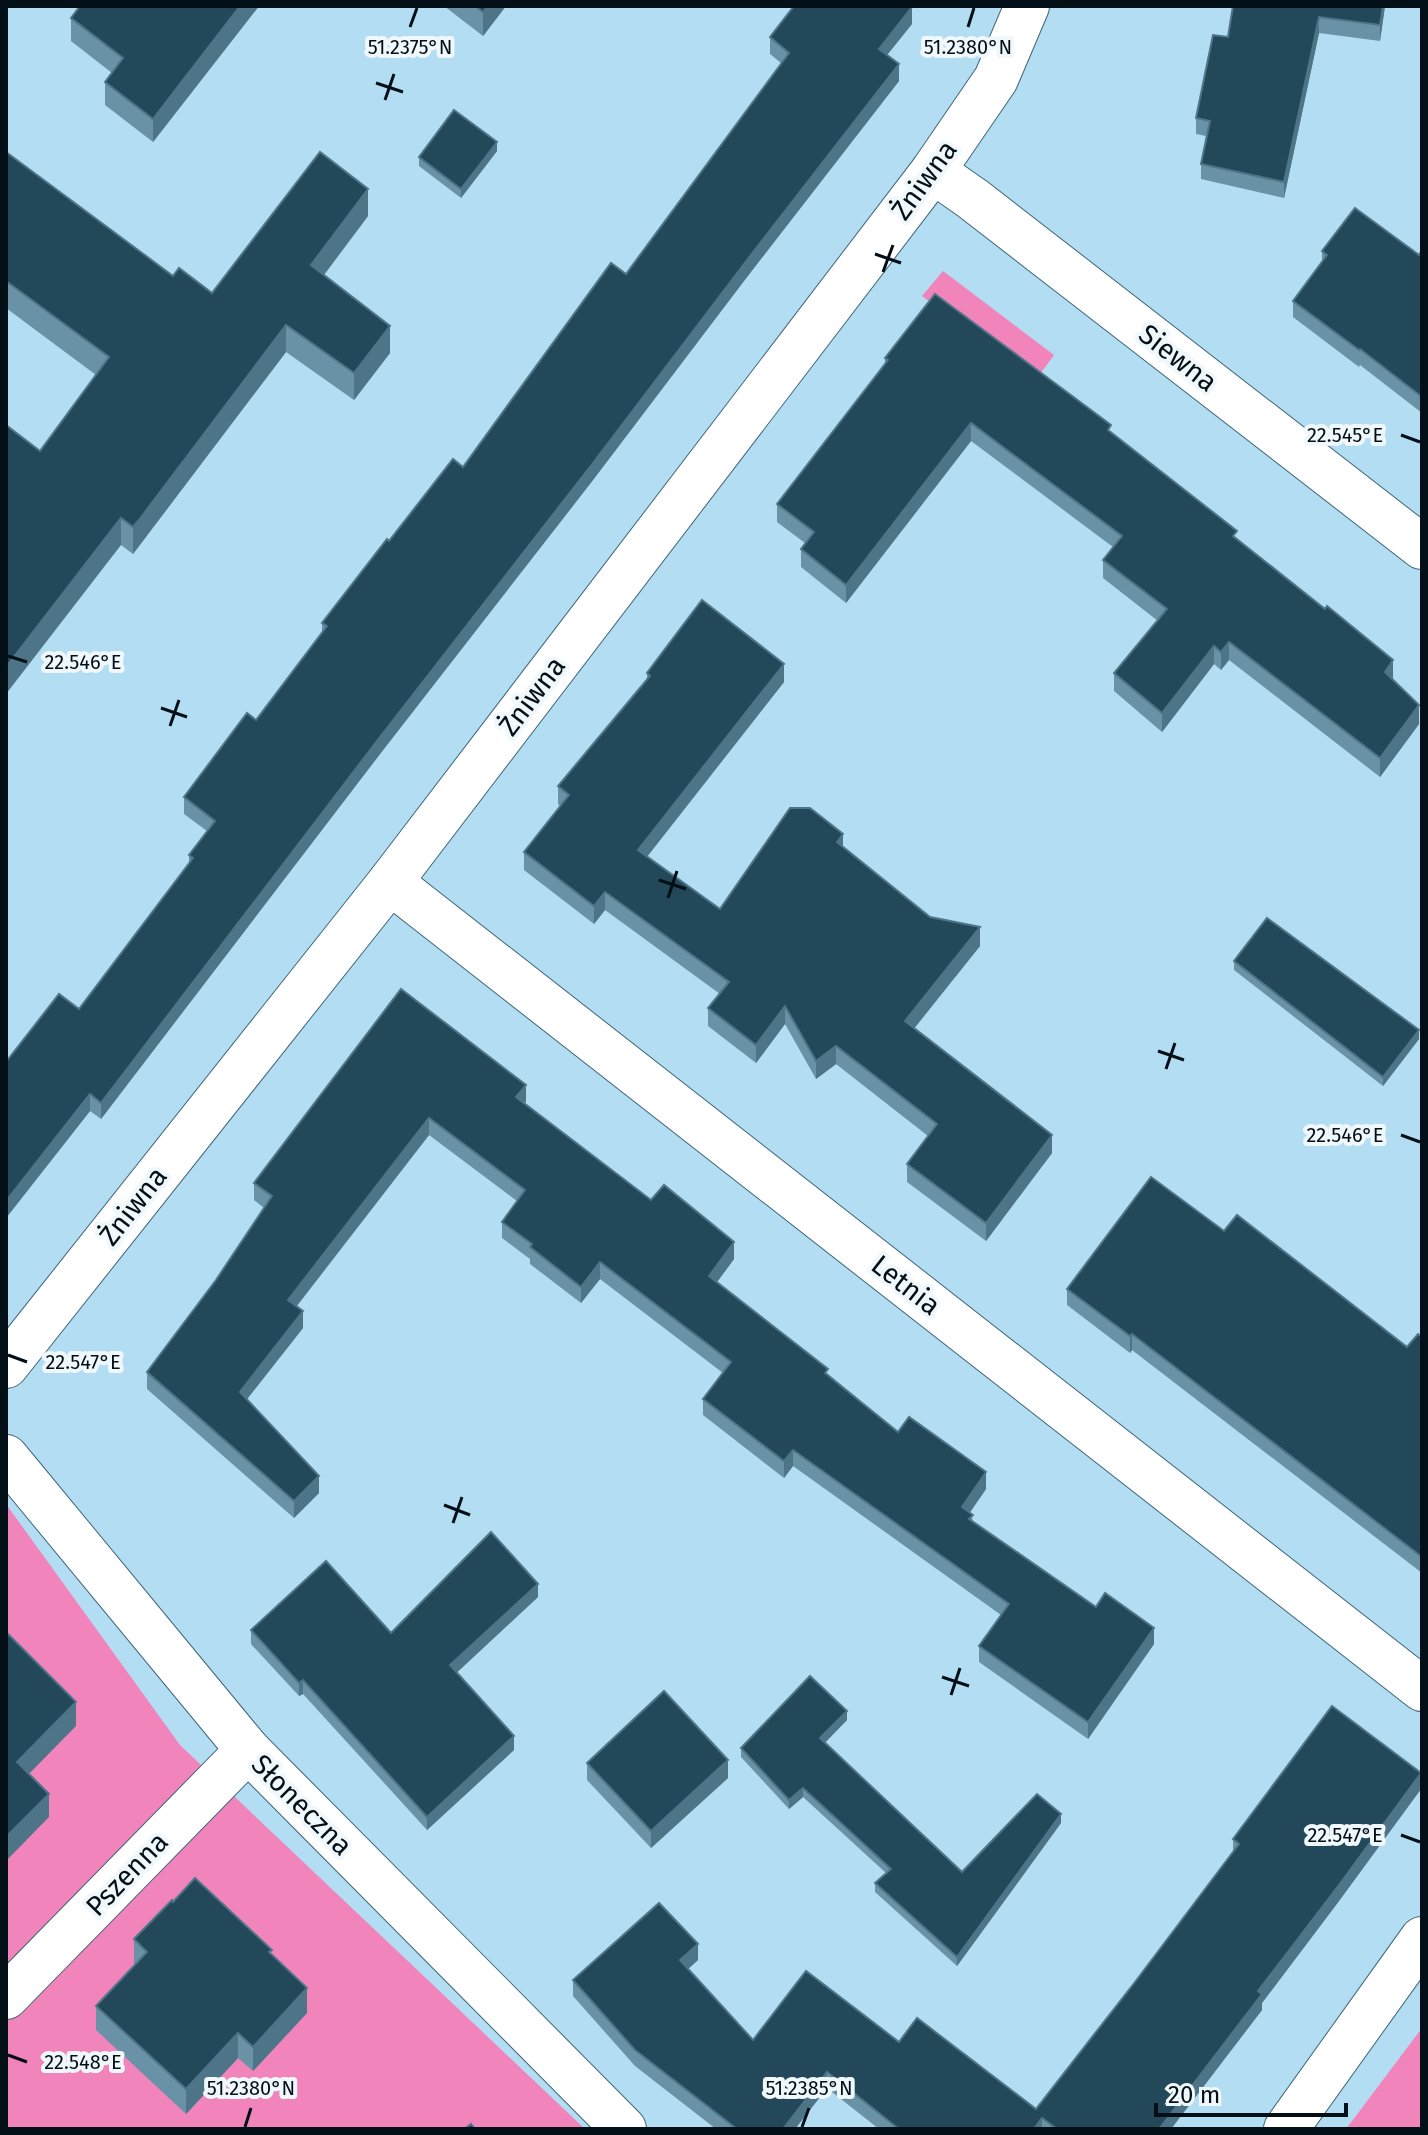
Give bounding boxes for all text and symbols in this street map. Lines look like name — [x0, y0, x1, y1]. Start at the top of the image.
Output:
text: 51.2375°N — [368, 35, 452, 59]
text: 51.2380°N — [924, 35, 1012, 59]
street label: Żniwna — [884, 134, 964, 226]
street label: Siewna — [1132, 317, 1224, 399]
text: 22.545°E — [1307, 423, 1383, 447]
text: 22.546°E — [44, 650, 122, 674]
street label: Żniwna — [492, 650, 572, 742]
text: 22.546°E — [1306, 1123, 1384, 1147]
street label: Żniwna — [92, 1160, 174, 1252]
street label: Letnia — [865, 1248, 947, 1322]
text: 22.547°E — [45, 1350, 121, 1374]
street label: Słoneczna — [245, 1748, 359, 1862]
text: 22.547°E — [1307, 1823, 1383, 1847]
street label: Pszenna — [79, 1825, 175, 1923]
text: 22.548°E — [44, 2050, 122, 2074]
scale bar — [1156, 2067, 1346, 2117]
text: 51.2380°N — [207, 2076, 295, 2100]
text: 51.2385°N — [765, 2076, 853, 2100]
text: 20 m — [1168, 2081, 1220, 2109]

